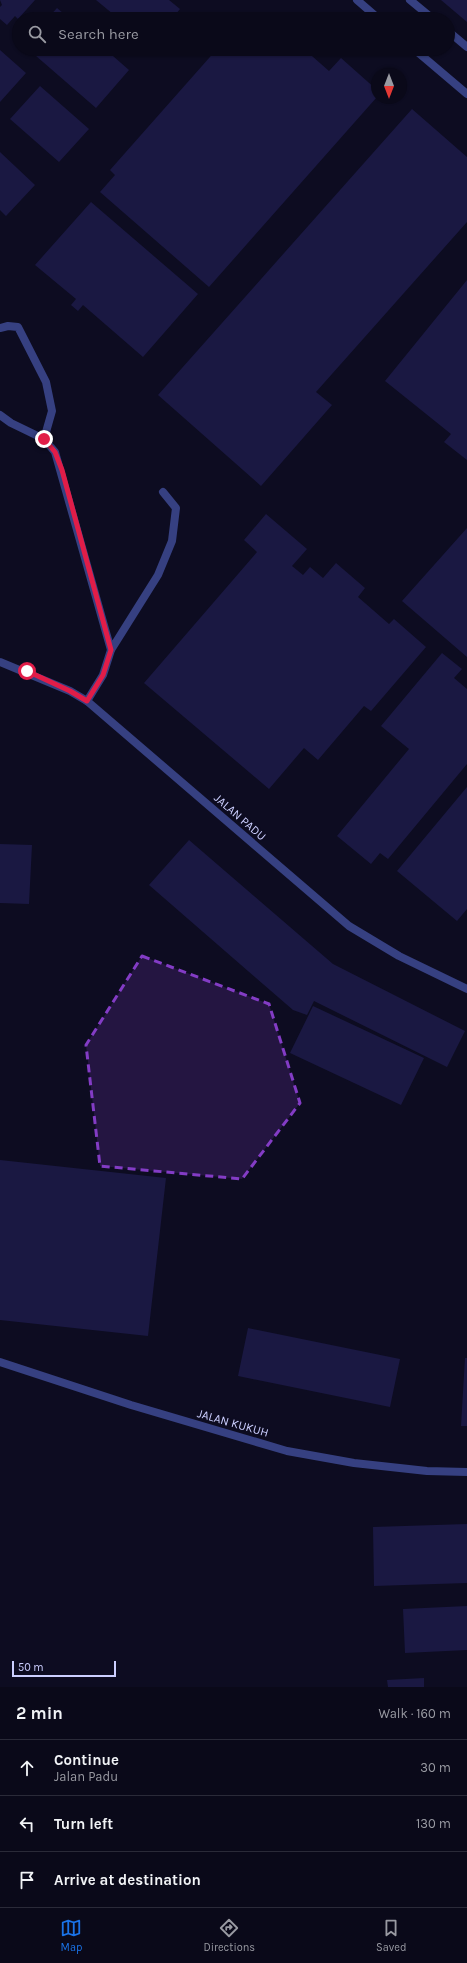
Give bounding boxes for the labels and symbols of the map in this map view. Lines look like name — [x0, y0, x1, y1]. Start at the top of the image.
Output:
north arrow — [371, 68, 407, 104]
route end — [35, 430, 53, 448]
route start — [18, 662, 36, 680]
street label: JALAN PADU — [211, 791, 269, 843]
street label: JALAN KUKUH — [196, 1406, 270, 1440]
scale bar — [12, 1659, 116, 1678]

